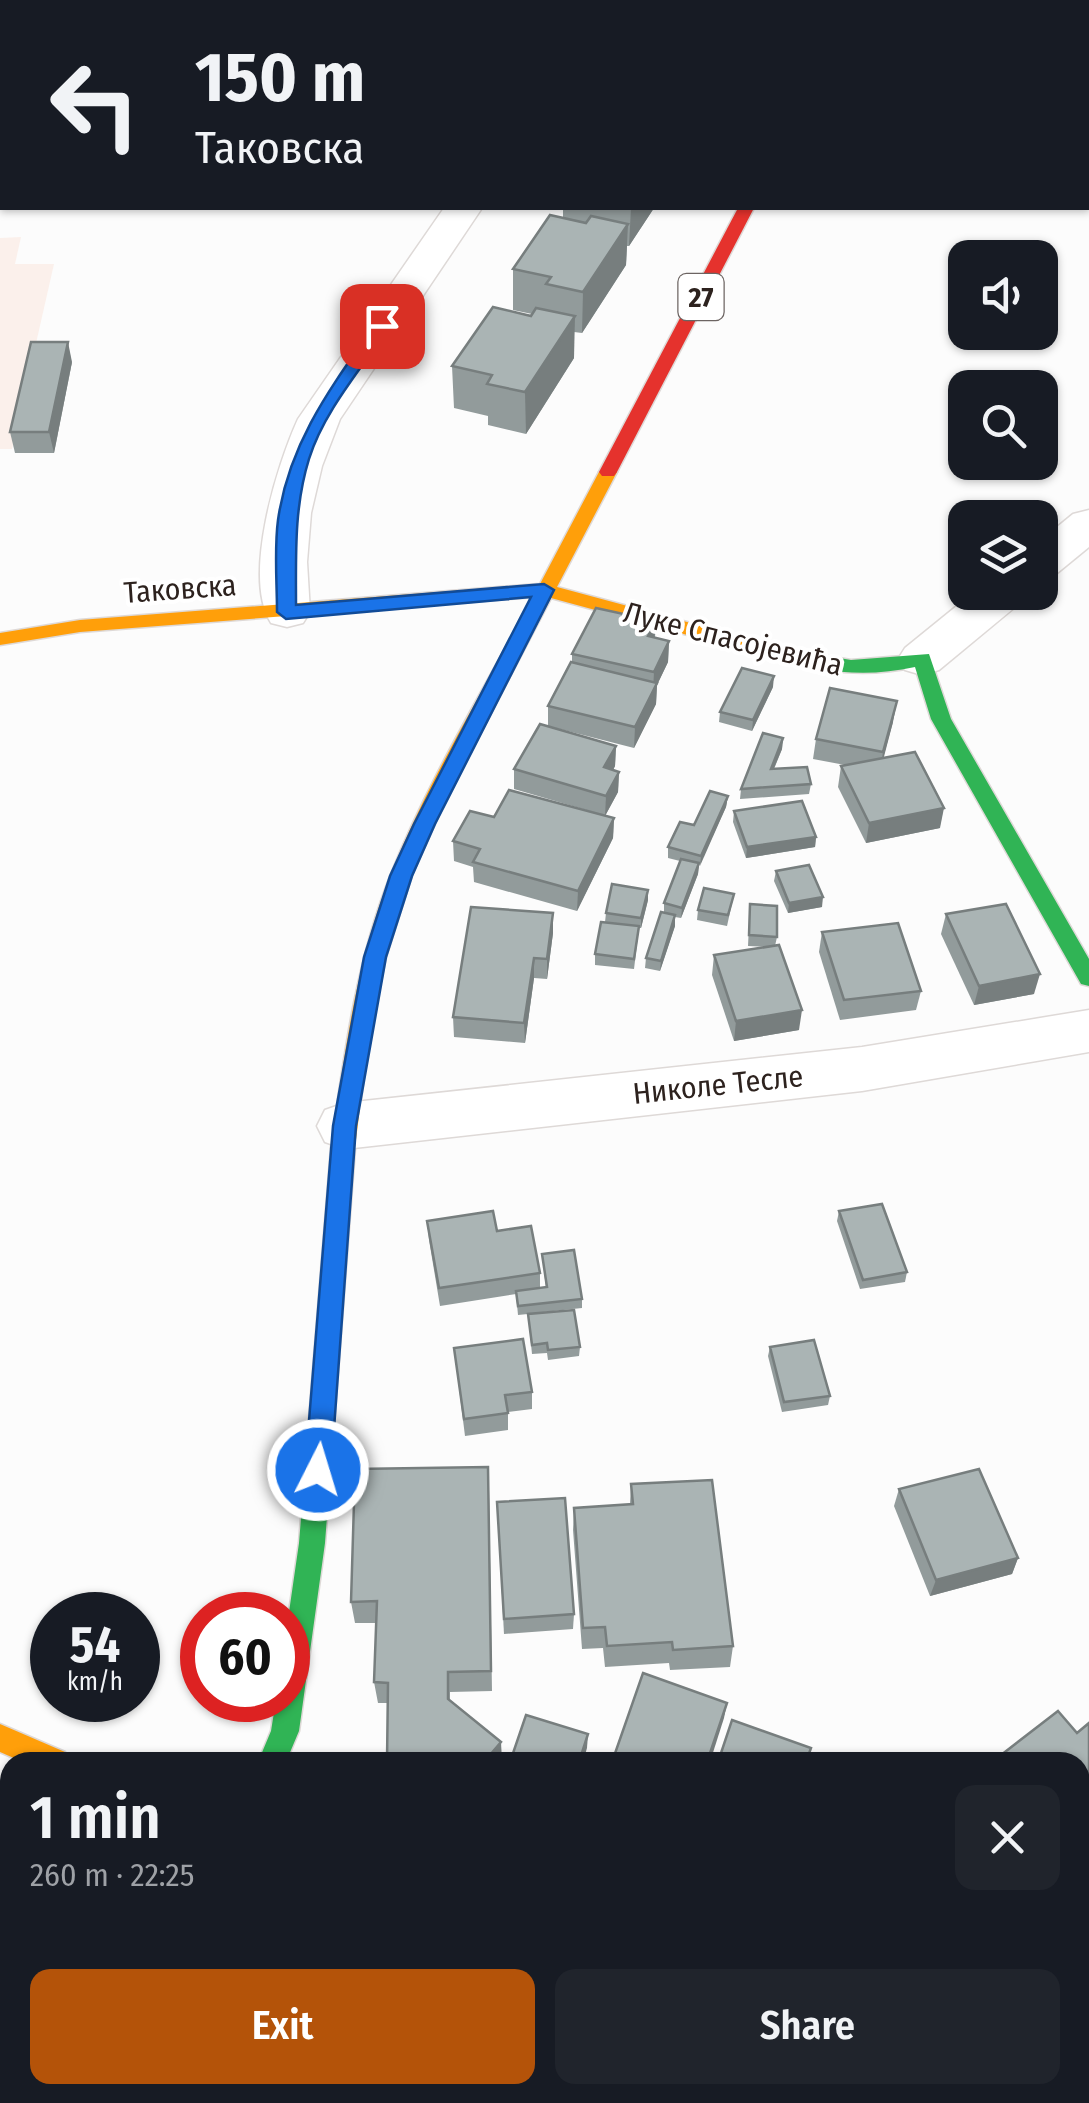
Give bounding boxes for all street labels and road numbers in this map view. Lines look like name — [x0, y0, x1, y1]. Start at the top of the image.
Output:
road number: 27 — [678, 274, 724, 320]
street label: Таковска — [122, 567, 238, 611]
street label: Луке Спасојевића — [620, 594, 846, 684]
street label: Николе Тесле — [631, 1058, 805, 1112]

